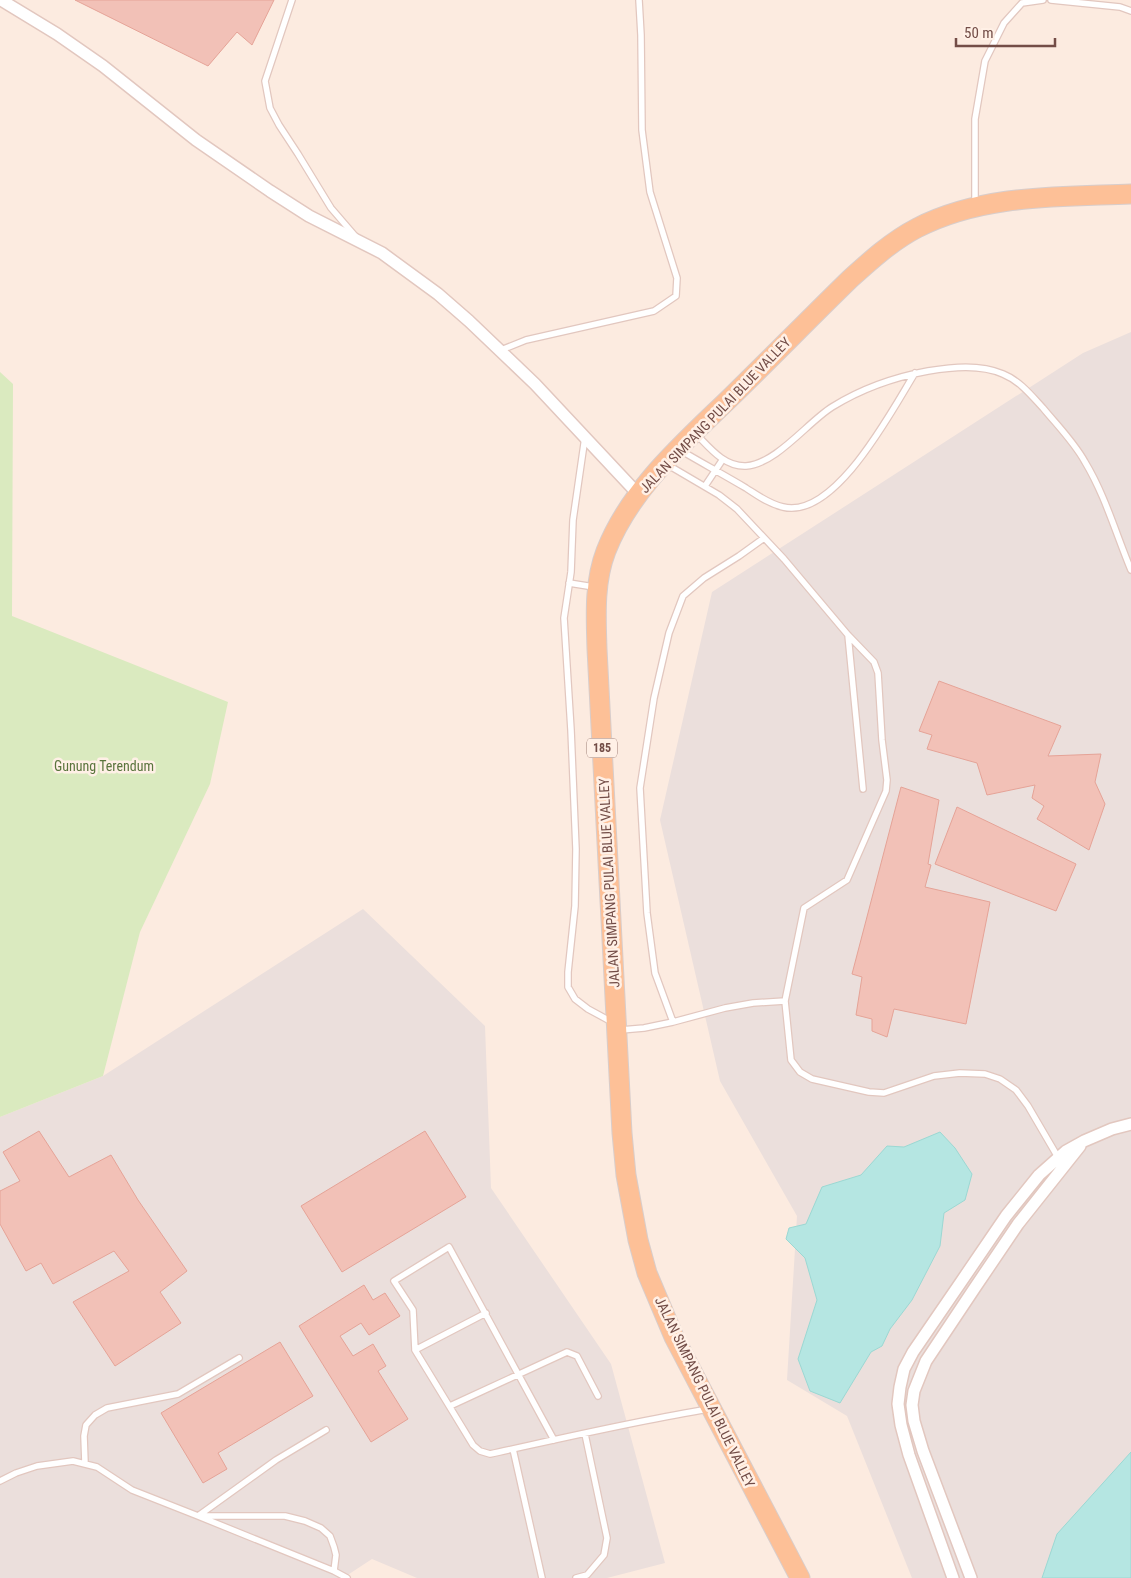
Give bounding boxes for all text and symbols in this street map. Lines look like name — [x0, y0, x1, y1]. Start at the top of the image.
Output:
scale bar — [956, 15, 1055, 47]
text: 50 m — [964, 24, 994, 42]
street label: JALAN SIMPANG PULAI BLUE VALLEY — [636, 333, 794, 496]
road number: 185 — [587, 738, 617, 758]
park label: Gunung Terendum — [54, 758, 154, 774]
street label: JALAN SIMPANG PULAI BLUE VALLEY — [595, 777, 622, 988]
street label: JALAN SIMPANG PULAI BLUE VALLEY — [652, 1294, 759, 1490]

